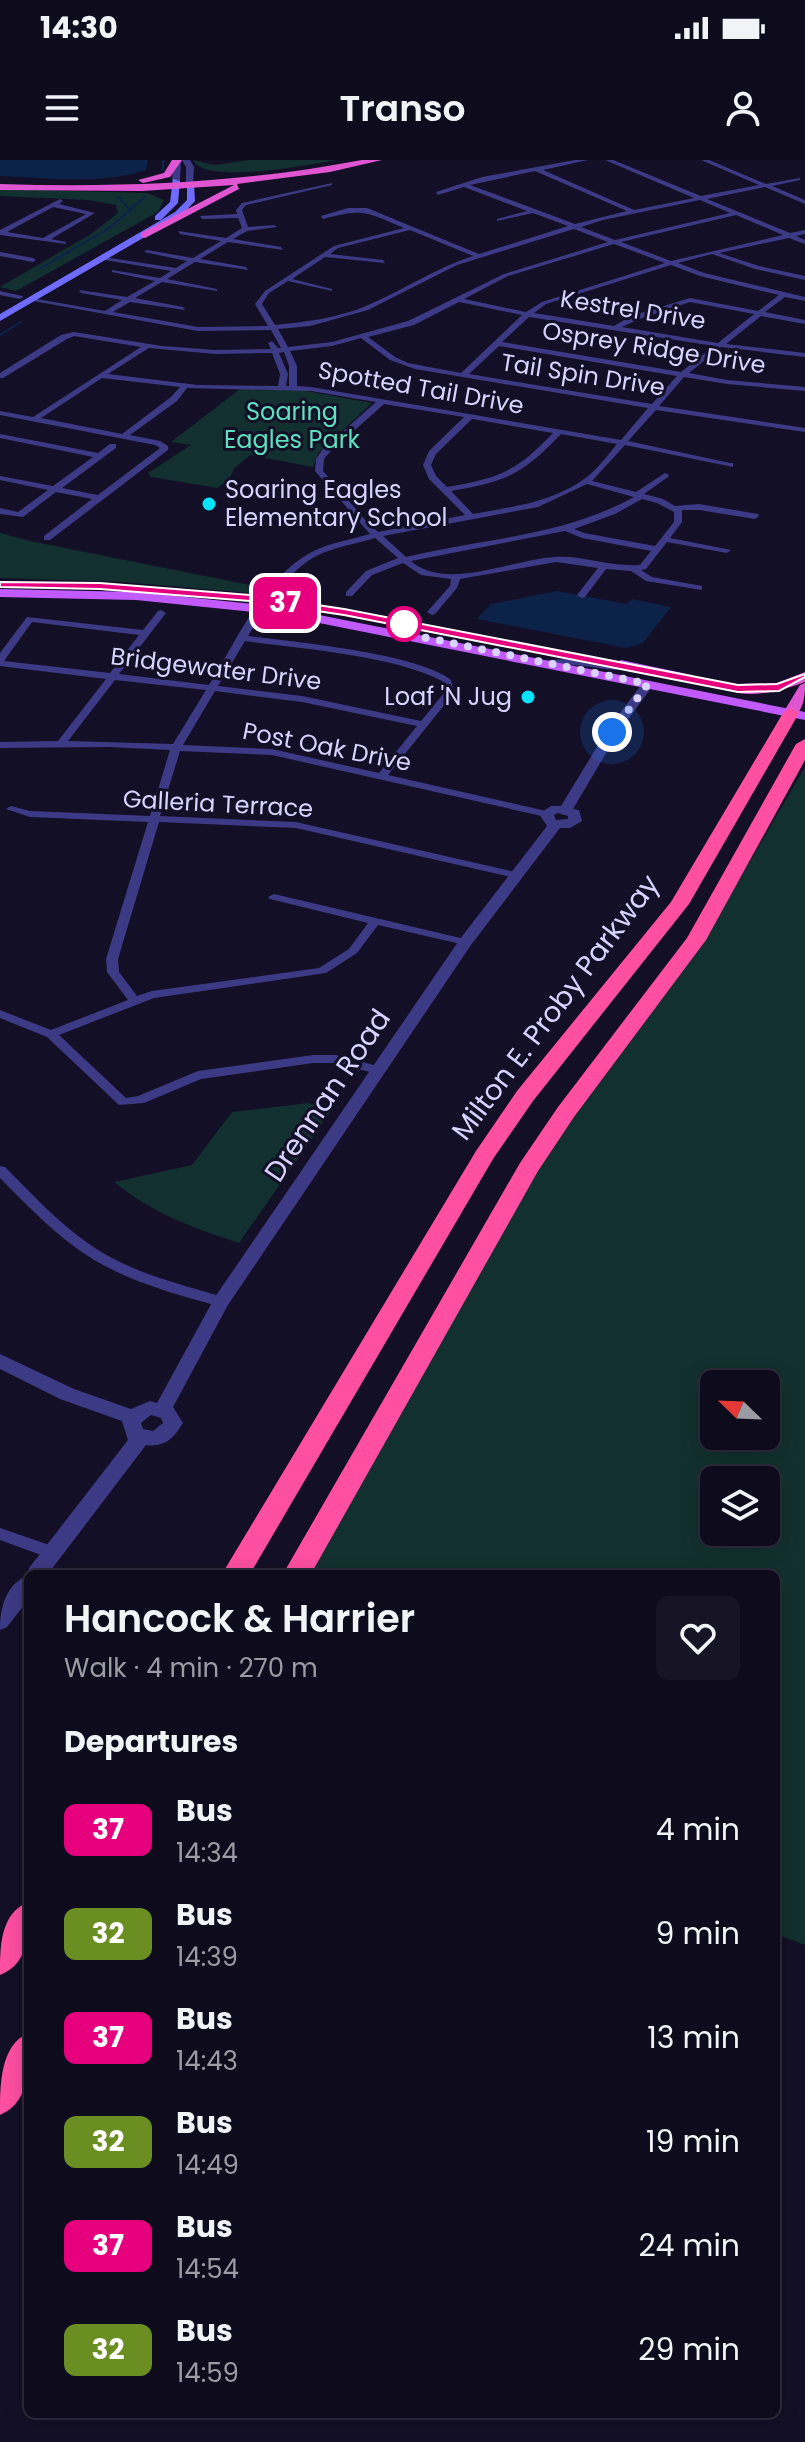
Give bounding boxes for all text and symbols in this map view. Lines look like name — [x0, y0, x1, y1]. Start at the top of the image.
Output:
text: 14:30 — [40, 6, 118, 49]
text: Transo — [339, 83, 466, 134]
icon: menu — [40, 86, 84, 130]
icon: person — [721, 86, 765, 130]
street label: Kestrel Drive — [558, 282, 708, 337]
street label: Osprey Ridge Drive — [540, 314, 768, 381]
street label: Tail Spin Drive — [499, 345, 667, 404]
street label: Spotted Tail Drive — [316, 353, 526, 422]
park label: Soaring Eagles Park — [224, 395, 361, 456]
place label: Soaring Eagles Elementary School — [225, 473, 448, 534]
marker: Soaring Eagles Elementary School — [200, 495, 218, 513]
line badge: 37 — [249, 577, 321, 629]
text: 37 — [269, 583, 301, 622]
unlabelled marker — [387, 607, 421, 641]
street label: Bridgewater Drive — [109, 639, 323, 698]
place label: Loaf 'N Jug — [384, 680, 512, 713]
marker: Loaf 'N Jug — [519, 688, 537, 706]
your location — [592, 712, 632, 752]
street label: Post Oak Drive — [240, 714, 414, 779]
street label: Galleria Terrace — [122, 782, 314, 825]
street label: Milton E. Proby Parkway — [442, 866, 668, 1148]
street label: Drennan Road — [255, 1001, 400, 1189]
north arrow — [700, 1370, 780, 1450]
map controls — [700, 1370, 780, 1546]
button: layers — [700, 1466, 780, 1546]
text: Hancock & Harrier — [64, 1592, 415, 1645]
button: heart — [656, 1596, 740, 1680]
text: Walk · 4 min · 270 m — [64, 1650, 318, 1686]
text: Departures — [64, 1720, 238, 1763]
text: Bus — [176, 1789, 233, 1832]
text: 4 min — [656, 1808, 740, 1851]
text: 37 — [92, 1810, 124, 1849]
text: 14:34 — [176, 1835, 238, 1871]
text: Bus — [176, 1893, 233, 1936]
text: 9 min — [656, 1912, 740, 1955]
text: 32 — [92, 1914, 124, 1953]
text: 14:39 — [176, 1939, 238, 1975]
text: Bus — [176, 1997, 233, 2040]
text: 13 min — [647, 2016, 740, 2059]
text: 37 — [92, 2018, 124, 2057]
text: 14:43 — [176, 2043, 238, 2079]
text: Bus — [176, 2101, 233, 2144]
text: 19 min — [646, 2120, 740, 2163]
text: 32 — [92, 2122, 124, 2161]
text: 14:49 — [176, 2147, 239, 2183]
text: Bus — [176, 2205, 233, 2248]
text: 24 min — [638, 2224, 740, 2267]
text: 37 — [92, 2226, 124, 2265]
text: 14:54 — [176, 2251, 239, 2287]
text: Bus — [176, 2309, 233, 2352]
text: 29 min — [638, 2328, 740, 2371]
text: 32 — [92, 2330, 124, 2369]
text: 14:59 — [176, 2355, 239, 2391]

